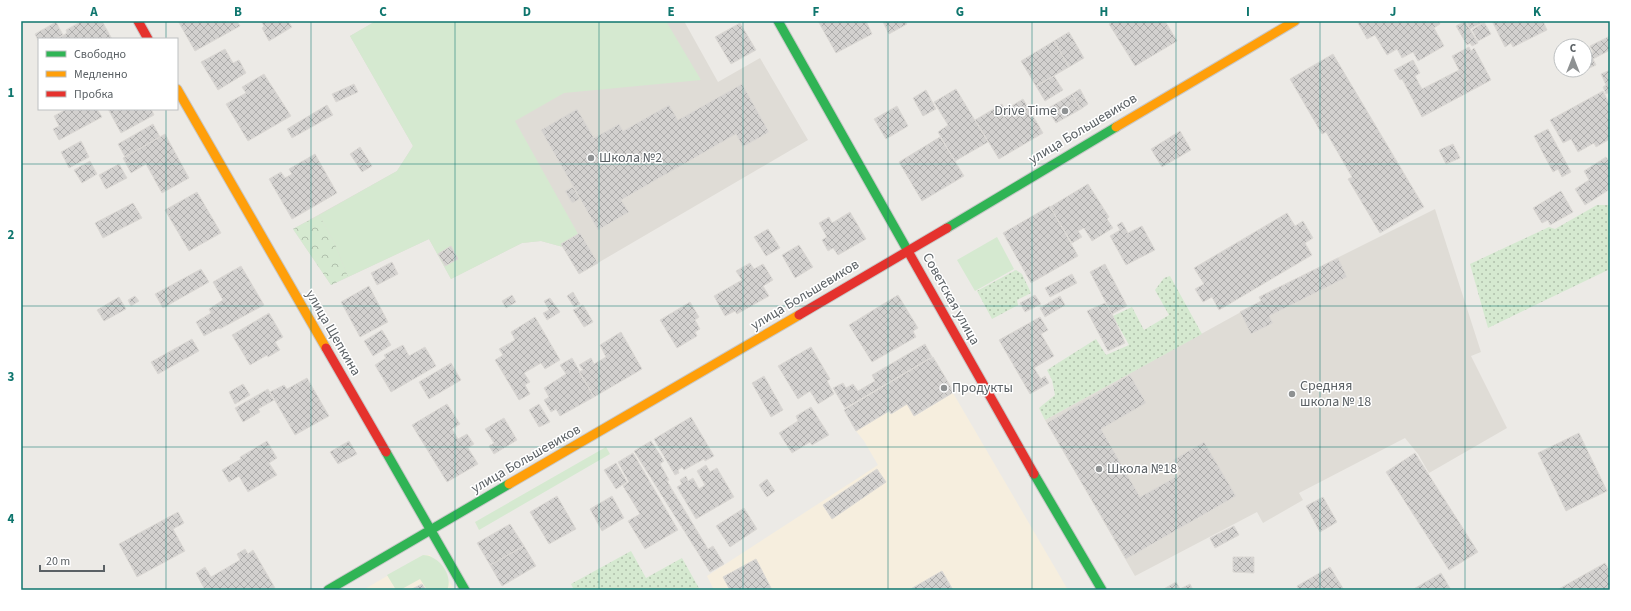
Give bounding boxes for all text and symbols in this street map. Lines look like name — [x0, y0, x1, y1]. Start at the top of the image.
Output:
text: A — [89, 3, 98, 21]
text: B — [234, 3, 242, 21]
text: C — [379, 3, 387, 21]
text: D — [523, 3, 531, 21]
text: E — [667, 3, 675, 21]
text: F — [813, 3, 820, 21]
text: G — [956, 3, 964, 21]
text: H — [1100, 3, 1108, 21]
text: I — [1246, 3, 1250, 21]
text: J — [1390, 3, 1396, 21]
text: K — [1533, 3, 1542, 21]
legend — [38, 38, 178, 110]
north arrow — [1553, 38, 1593, 78]
text: С — [1570, 41, 1577, 56]
text: Свободно — [74, 46, 126, 63]
text: Медленно — [74, 66, 128, 83]
text: 1 — [8, 84, 15, 102]
text: Пробка — [74, 86, 113, 103]
street label: улица Большевиков — [1025, 89, 1141, 169]
place label: Drive Time — [994, 101, 1057, 121]
marker: Drive Time — [1060, 106, 1070, 116]
place label: Школа №2 — [599, 148, 662, 168]
marker: Школа №2 — [586, 153, 596, 163]
text: 2 — [8, 226, 15, 244]
street label: Советская улица — [917, 249, 985, 349]
street label: улица Большевиков — [747, 255, 863, 335]
street label: улица Щепкина — [300, 286, 366, 380]
text: 3 — [8, 368, 15, 386]
place label: Средняя школа № 18 — [1300, 376, 1371, 412]
place label: Продукты — [952, 378, 1013, 398]
marker: Продукты — [939, 383, 949, 393]
marker: Средняя школа № 18 — [1287, 389, 1297, 399]
street label: улица Большевиков — [468, 419, 584, 499]
place label: Школа №18 — [1107, 459, 1177, 479]
marker: Школа №18 — [1094, 464, 1104, 474]
text: 4 — [8, 510, 15, 528]
scale bar — [40, 547, 104, 573]
text: 20 m — [46, 553, 70, 570]

